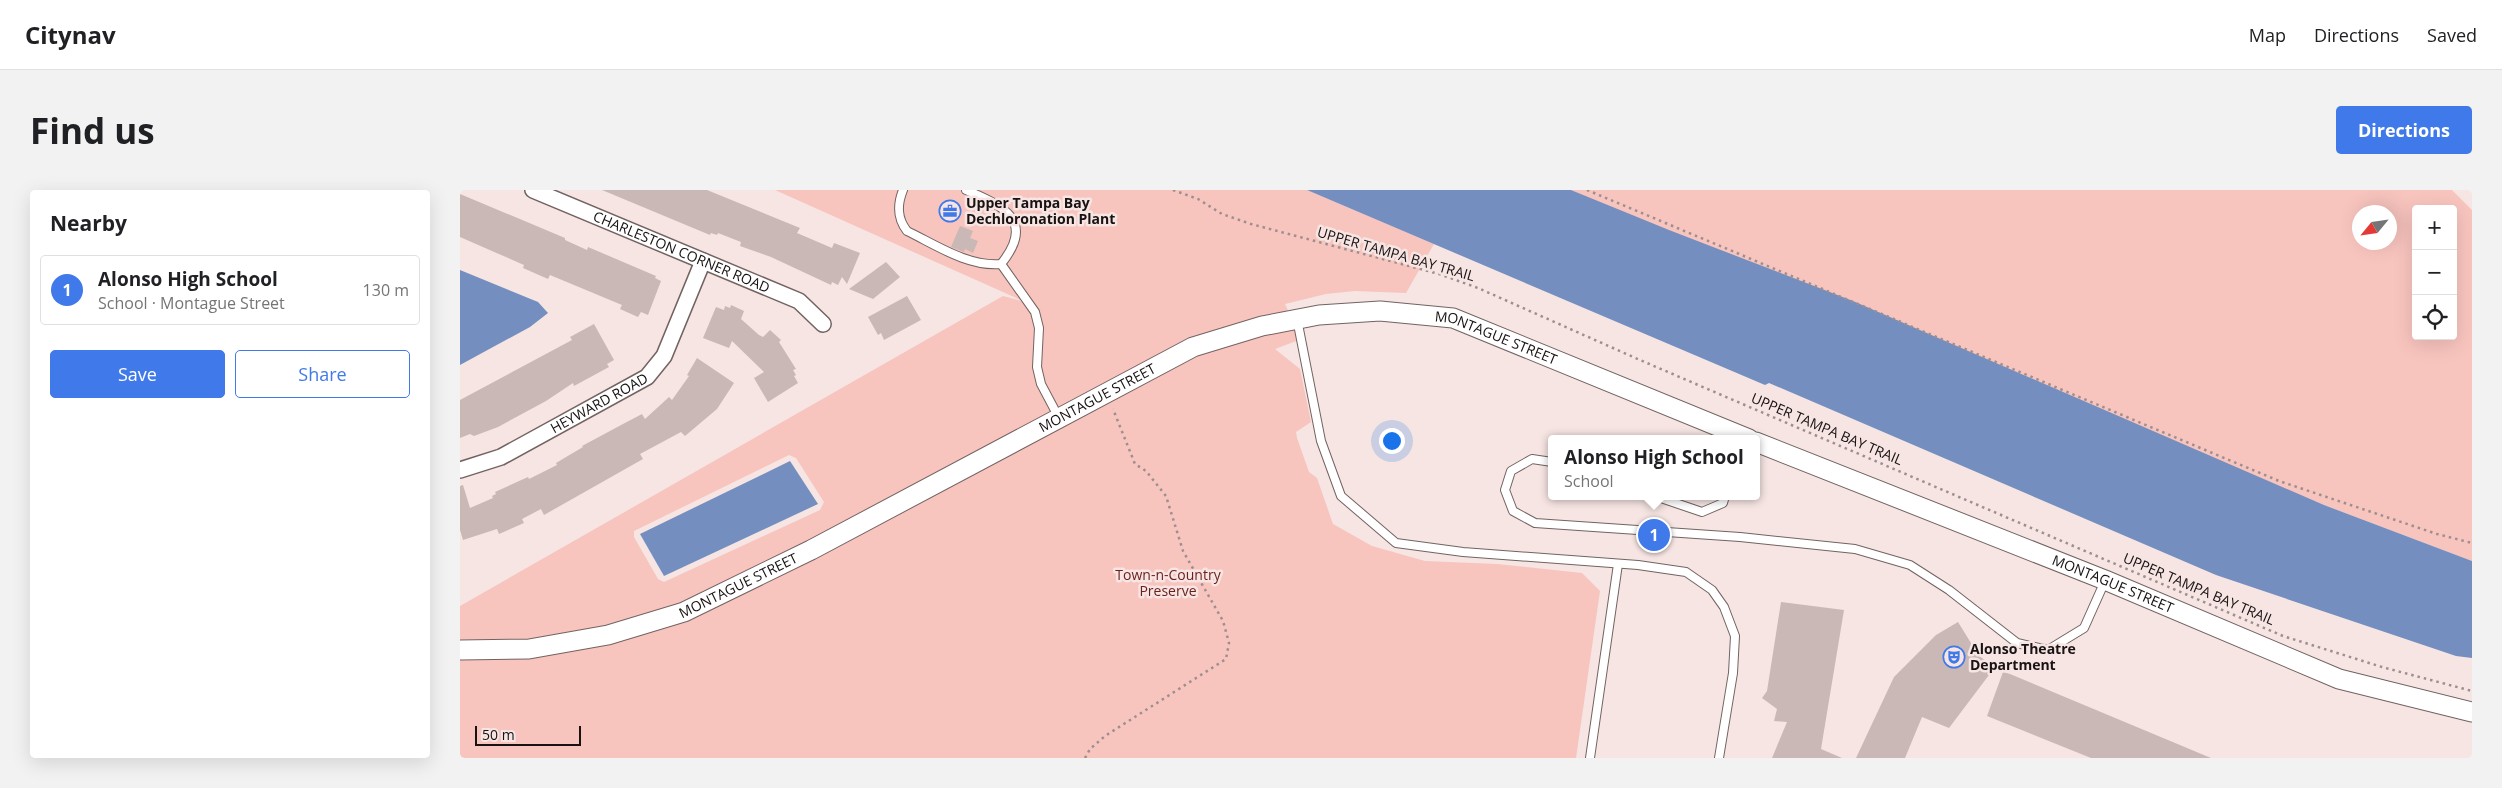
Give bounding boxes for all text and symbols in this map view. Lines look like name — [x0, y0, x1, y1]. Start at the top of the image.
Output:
text: Citynav — [25, 18, 116, 51]
text: Map — [2249, 23, 2286, 47]
text: Directions — [2314, 23, 2399, 47]
text: Saved — [2427, 23, 2477, 47]
button: Directions — [2336, 106, 2472, 154]
text: Find us — [30, 107, 155, 154]
place label: Upper Tampa Bay Dechloronation Plant — [966, 193, 1115, 228]
office icon: Upper Tampa Bay Dechloronation Plant — [938, 199, 962, 223]
north arrow — [2352, 205, 2397, 250]
map controls — [2412, 205, 2457, 340]
button: + — [2412, 205, 2457, 250]
street label: CHARLESTON CORNER ROAD — [591, 206, 773, 297]
text: Nearby — [50, 209, 127, 237]
street label: UPPER TAMPA BAY TRAIL — [1315, 222, 1477, 285]
button: − — [2412, 250, 2457, 295]
text: Alonso High School — [98, 266, 278, 292]
text: 1 — [62, 279, 72, 301]
text: 130 m — [363, 279, 409, 301]
text: School · Montague Street — [98, 292, 285, 314]
button: locate — [2412, 295, 2457, 340]
street label: MONTAGUE STREET — [1434, 306, 1560, 369]
button: Save — [50, 350, 225, 398]
button: Share — [235, 350, 410, 398]
street label: MONTAGUE STREET — [1035, 359, 1159, 436]
street label: HEYWARD ROAD — [547, 368, 651, 437]
street label: UPPER TAMPA BAY TRAIL — [1748, 388, 1906, 469]
your location — [1379, 428, 1405, 454]
popup — [1548, 435, 1760, 500]
text: Alonso High School — [1564, 444, 1744, 470]
text: School — [1564, 470, 1614, 492]
pin: 1 — [1638, 516, 1670, 554]
street label: MONTAGUE STREET — [676, 548, 801, 622]
street label: UPPER TAMPA BAY TRAIL — [2120, 548, 2278, 629]
street label: MONTAGUE STREET — [2049, 550, 2177, 617]
park label: Town-n-Country Preserve — [1115, 565, 1222, 600]
place label: Alonso Theatre Department — [1970, 639, 2076, 674]
theatre icon: Alonso Theatre Department — [1942, 645, 1966, 669]
scale bar — [475, 723, 581, 746]
text: 50 m — [482, 725, 515, 744]

